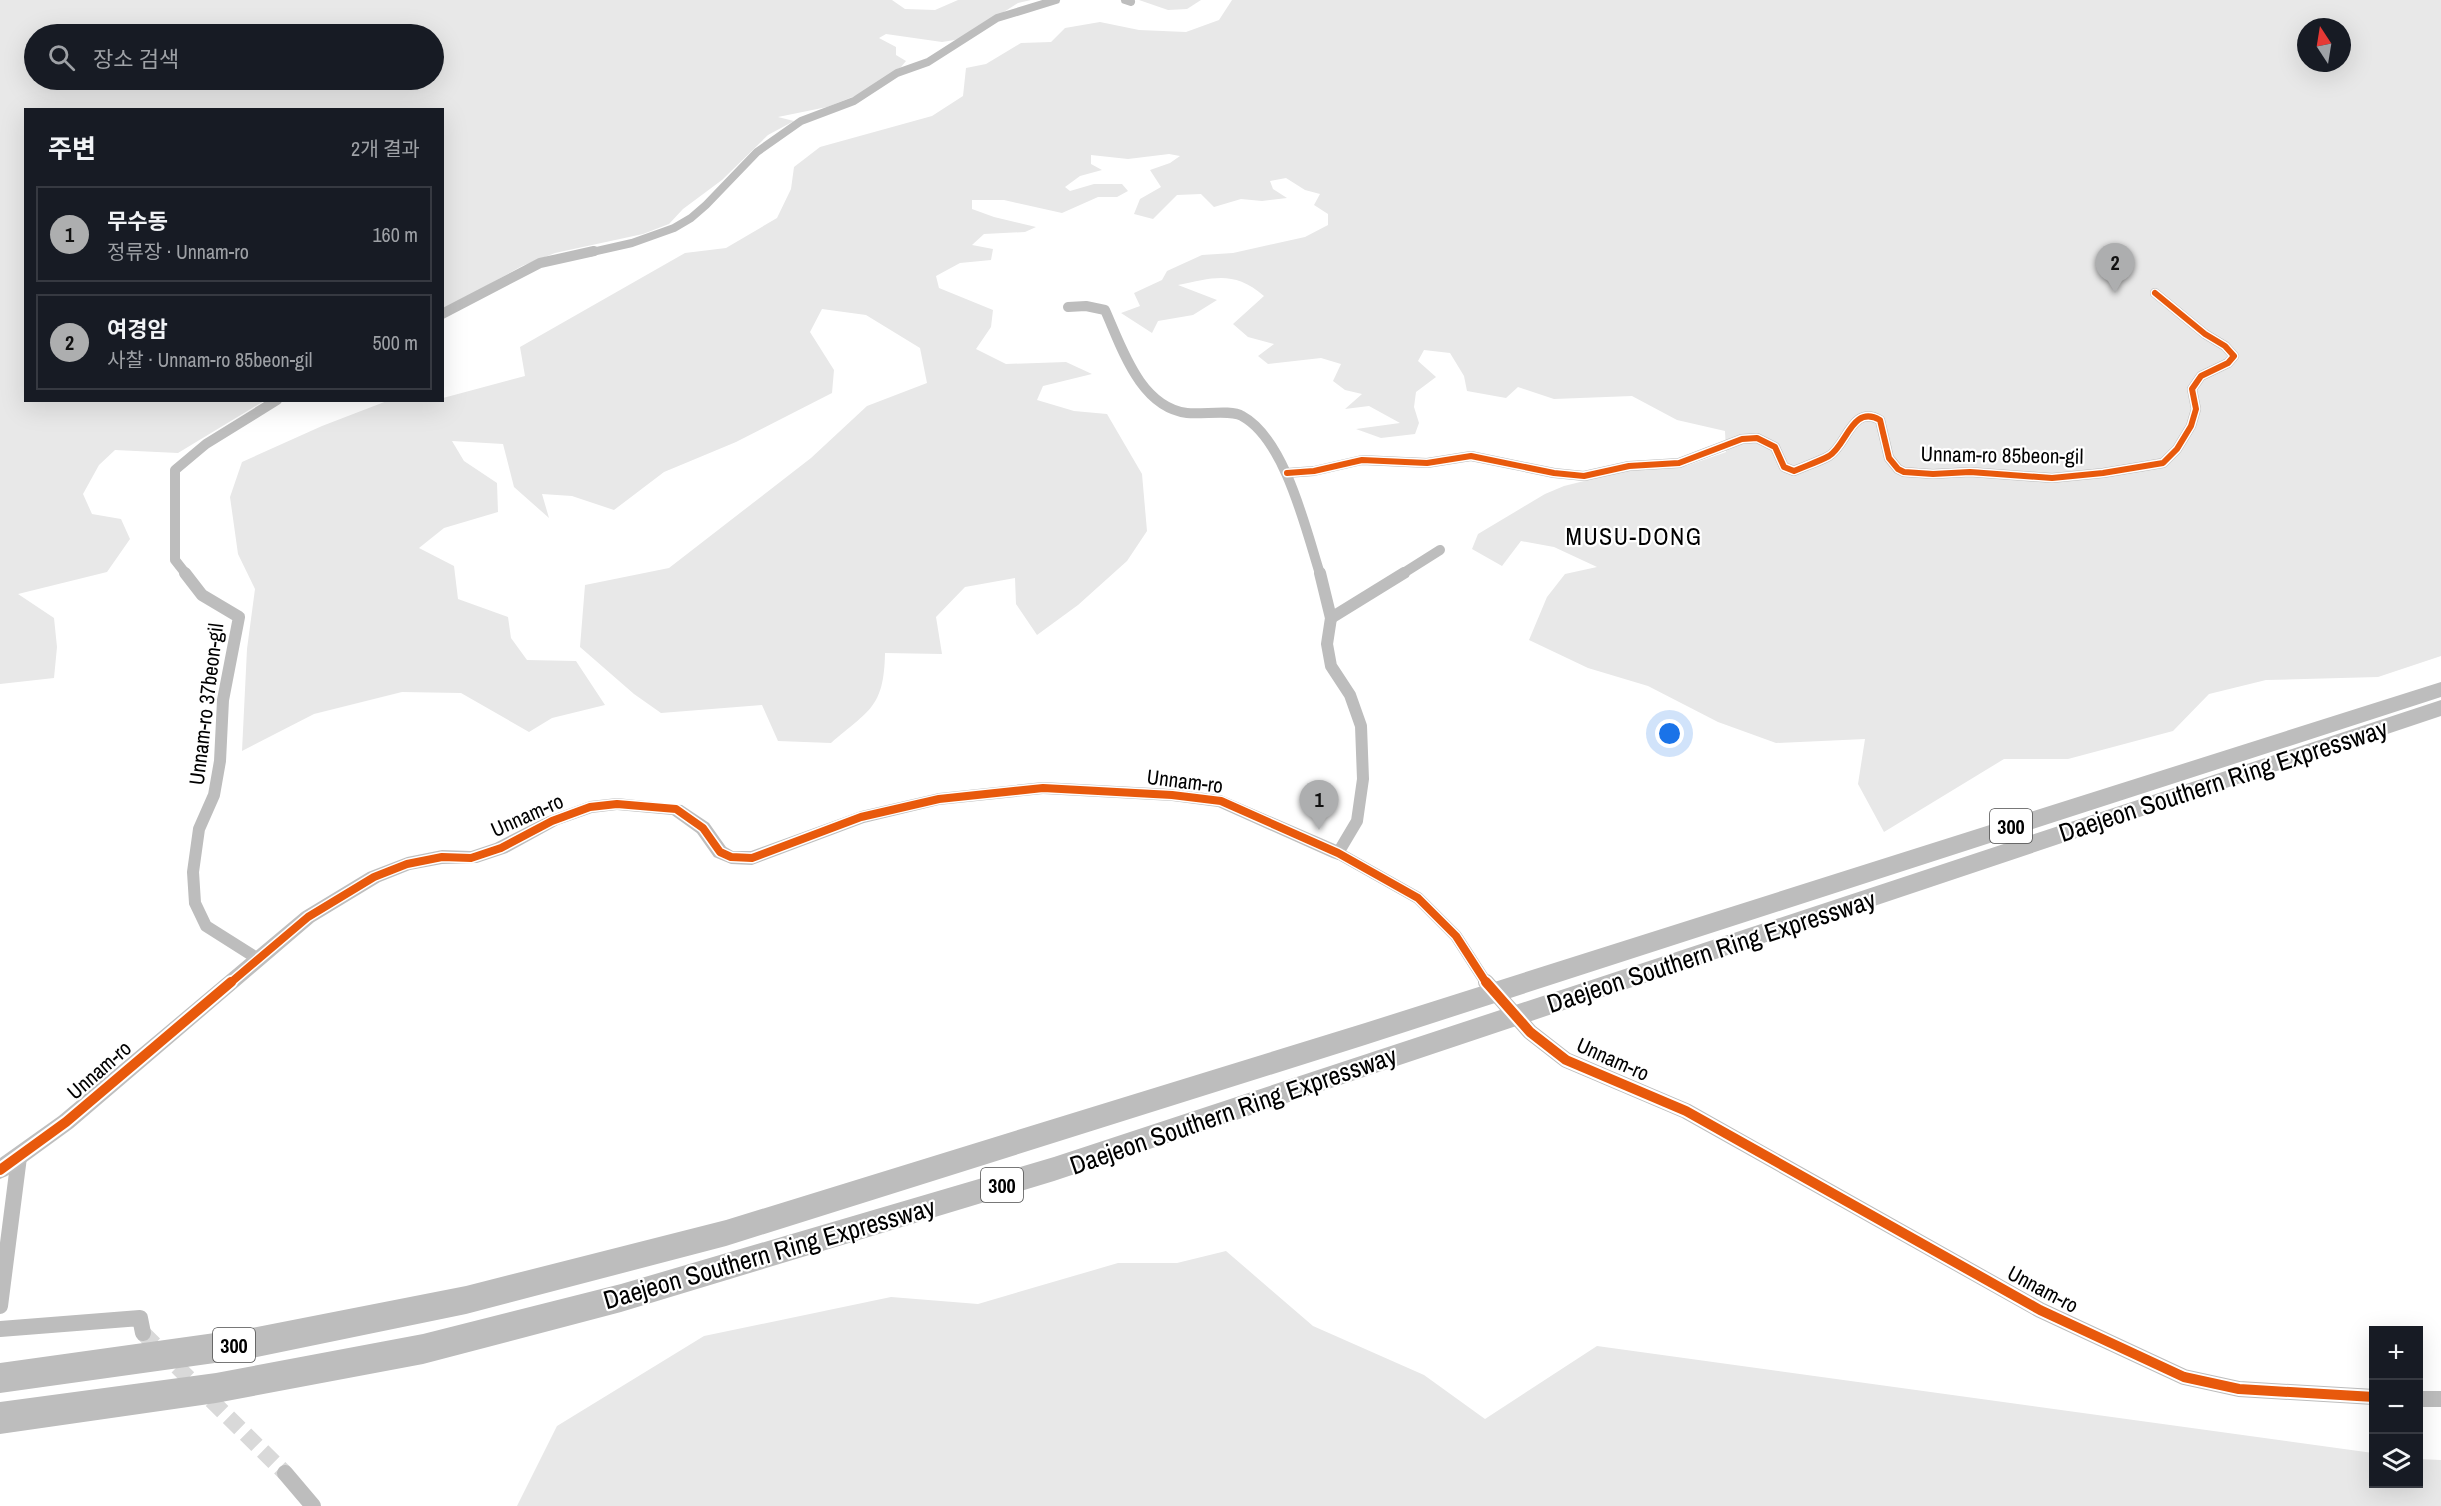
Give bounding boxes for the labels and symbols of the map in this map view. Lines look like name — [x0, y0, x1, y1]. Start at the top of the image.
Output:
north arrow — [2297, 18, 2351, 72]
pin: 2 — [2096, 244, 2134, 293]
street label: Unnam-ro 85beon-gil — [1920, 439, 2084, 471]
district label: MUSU-DONG — [1565, 520, 1703, 552]
street label: Unnam-ro 37beon-gil — [182, 621, 230, 787]
street label: Daejeon Southern Ring Expressway — [2054, 710, 2392, 850]
your location — [1655, 719, 1684, 748]
street label: Unnam-ro — [1145, 762, 1225, 800]
pin: 1 — [1300, 780, 1338, 830]
street label: Unnam-ro — [486, 786, 568, 844]
road number: 300 — [1990, 809, 2032, 843]
street label: Daejeon Southern Ring Expressway — [1542, 881, 1880, 1021]
street label: Unnam-ro — [1572, 1030, 1654, 1088]
street label: Unnam-ro — [61, 1034, 137, 1106]
street label: Daejeon Southern Ring Expressway — [1065, 1037, 1401, 1182]
road number: 300 — [981, 1168, 1023, 1202]
street label: Daejeon Southern Ring Expressway — [599, 1189, 939, 1317]
street label: Unnam-ro — [2002, 1258, 2084, 1320]
road number: 300 — [213, 1328, 255, 1362]

